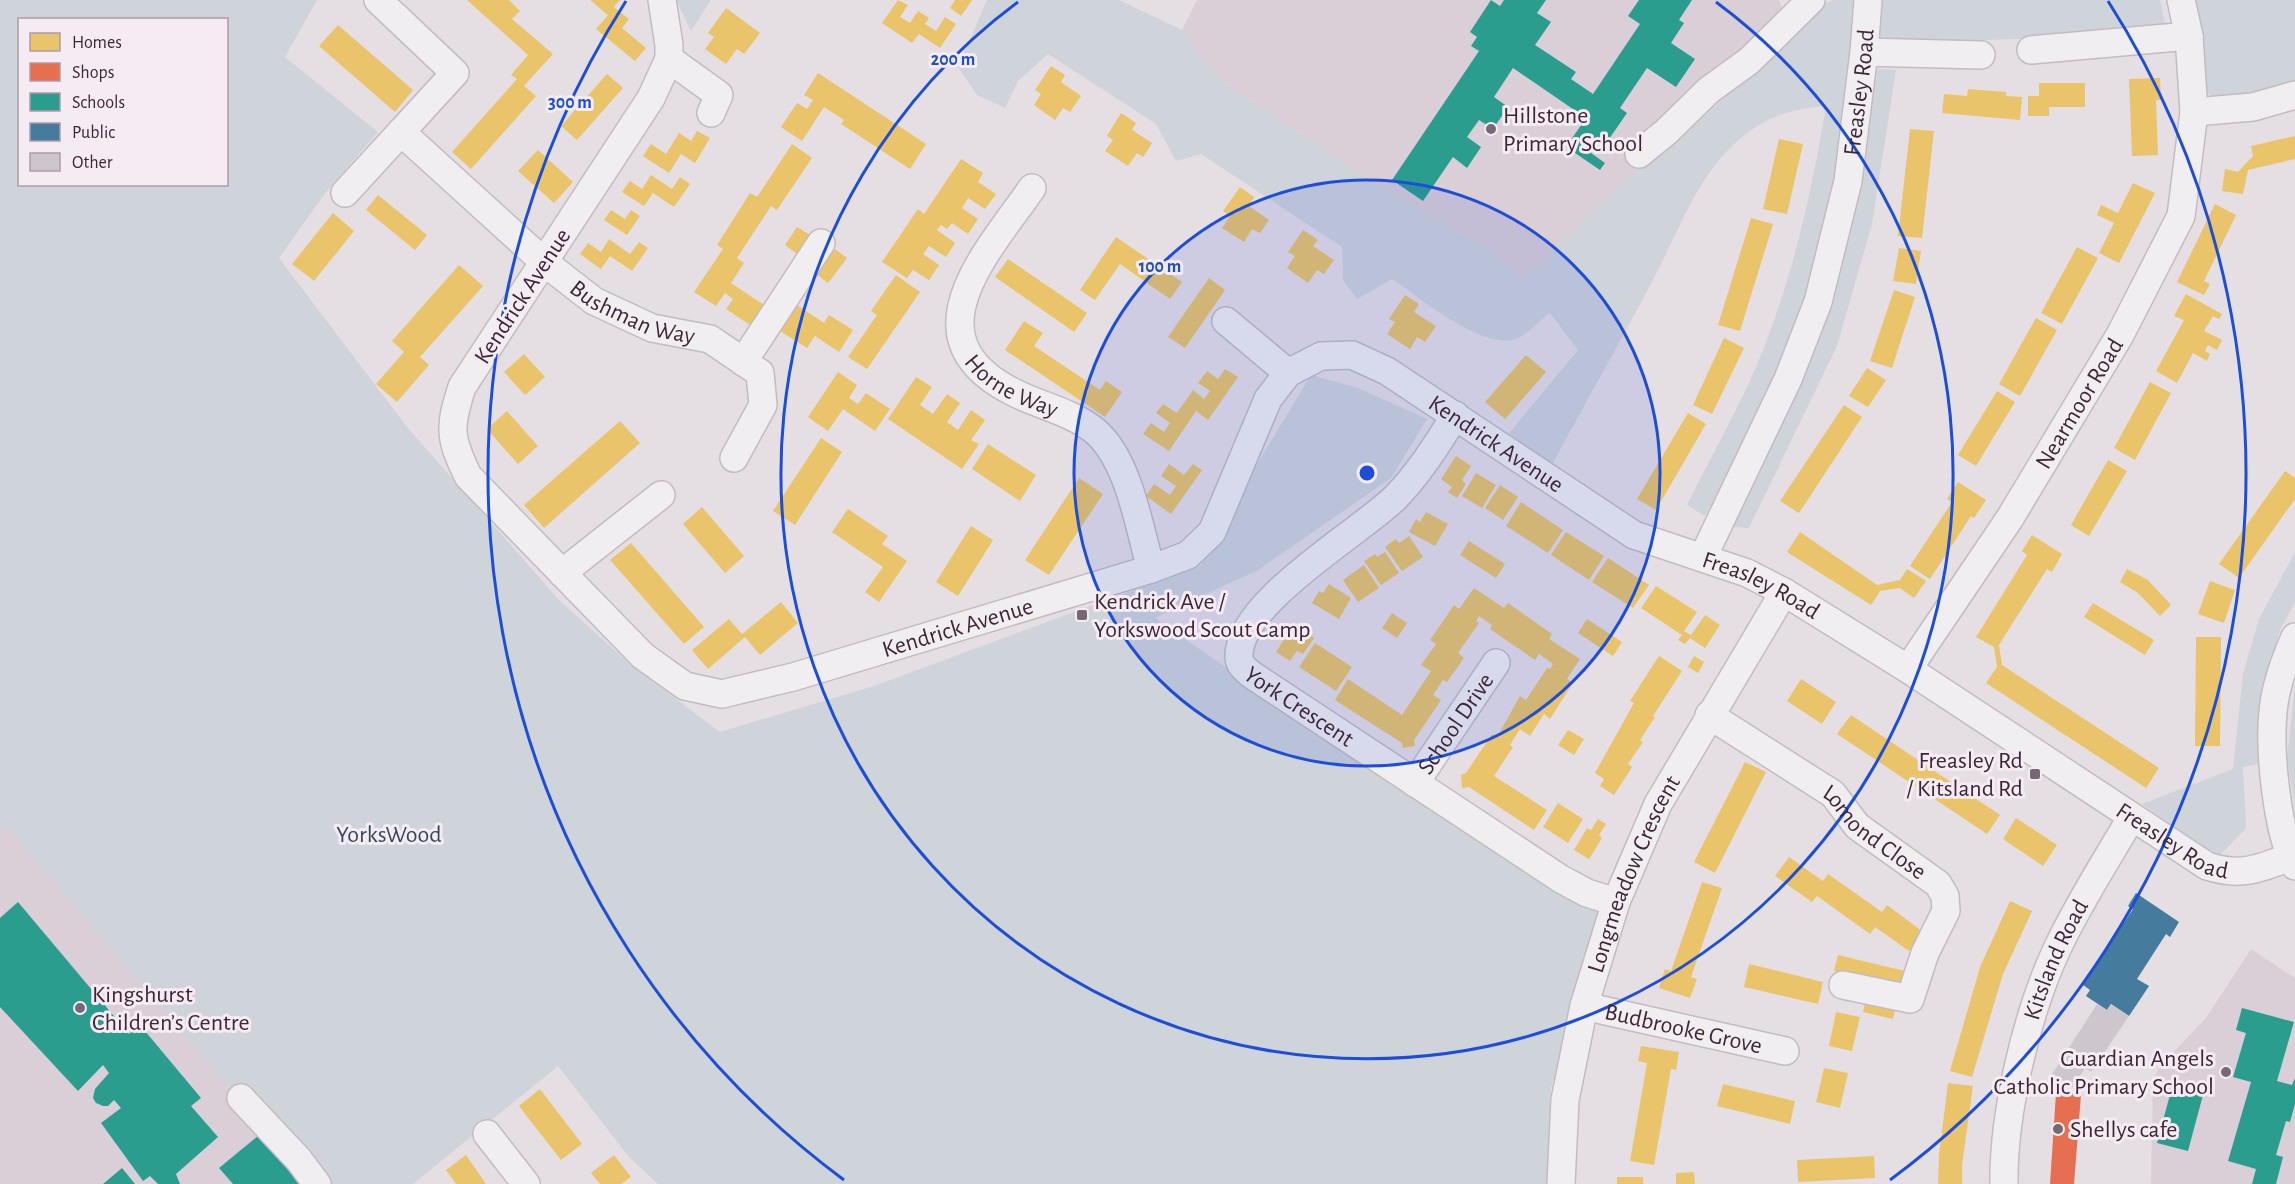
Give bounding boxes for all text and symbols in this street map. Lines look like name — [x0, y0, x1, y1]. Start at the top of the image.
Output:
legend — [18, 18, 228, 186]
street label: Freasley Road — [1840, 28, 1879, 157]
text: Homes — [72, 34, 122, 52]
text: 200 m — [931, 51, 975, 69]
text: Shops — [72, 64, 114, 82]
text: Schools — [72, 94, 125, 112]
text: 300 m — [548, 94, 592, 112]
place label: Hillstone Primary School — [1503, 104, 1643, 156]
marker: Hillstone Primary School — [1484, 122, 1498, 136]
text: Public — [72, 124, 115, 142]
text: Other — [72, 154, 113, 172]
street label: Kendrick Avenue — [470, 225, 575, 369]
text: 100 m — [1139, 258, 1181, 276]
street label: Bushman Way — [565, 276, 697, 349]
street label: Nearmoor Road — [2031, 334, 2128, 473]
street label: Horne Way — [960, 350, 1061, 422]
street label: Kendrick Avenue — [1424, 391, 1568, 498]
centre of rings — [1357, 463, 1377, 483]
street label: Freasley Road — [1699, 548, 1823, 624]
place label: Kendrick Ave / Yorkswood Scout Camp — [1094, 590, 1311, 642]
street label: Kendrick Avenue — [879, 594, 1036, 662]
marker: Kendrick Ave / Yorkswood Scout Camp — [1075, 608, 1089, 622]
street label: York Crescent — [1239, 663, 1358, 752]
street label: School Drive — [1414, 669, 1499, 779]
place label: Freasley Rd / Kitsland Rd — [1906, 749, 2023, 801]
marker: Freasley Rd / Kitsland Rd — [2028, 767, 2042, 781]
street label: Longmeadow Crescent — [1584, 771, 1685, 976]
street label: Lomond Close — [1819, 780, 1930, 885]
street label: Freasley Road — [2112, 799, 2230, 884]
park label: YorksWood — [336, 823, 442, 847]
street label: Kitsland Road — [2020, 896, 2093, 1023]
place label: Kingshurst Children’s Centre — [92, 983, 250, 1035]
street label: Budbrooke Grove — [1602, 1000, 1764, 1059]
marker: Kingshurst Children’s Centre — [73, 1001, 87, 1015]
place label: Guardian Angels Catholic Primary School — [1994, 1047, 2214, 1099]
marker: Guardian Angels Catholic Primary School — [2219, 1065, 2233, 1079]
place label: Shellys cafe — [2070, 1118, 2177, 1142]
marker: Shellys cafe — [2051, 1122, 2065, 1136]

